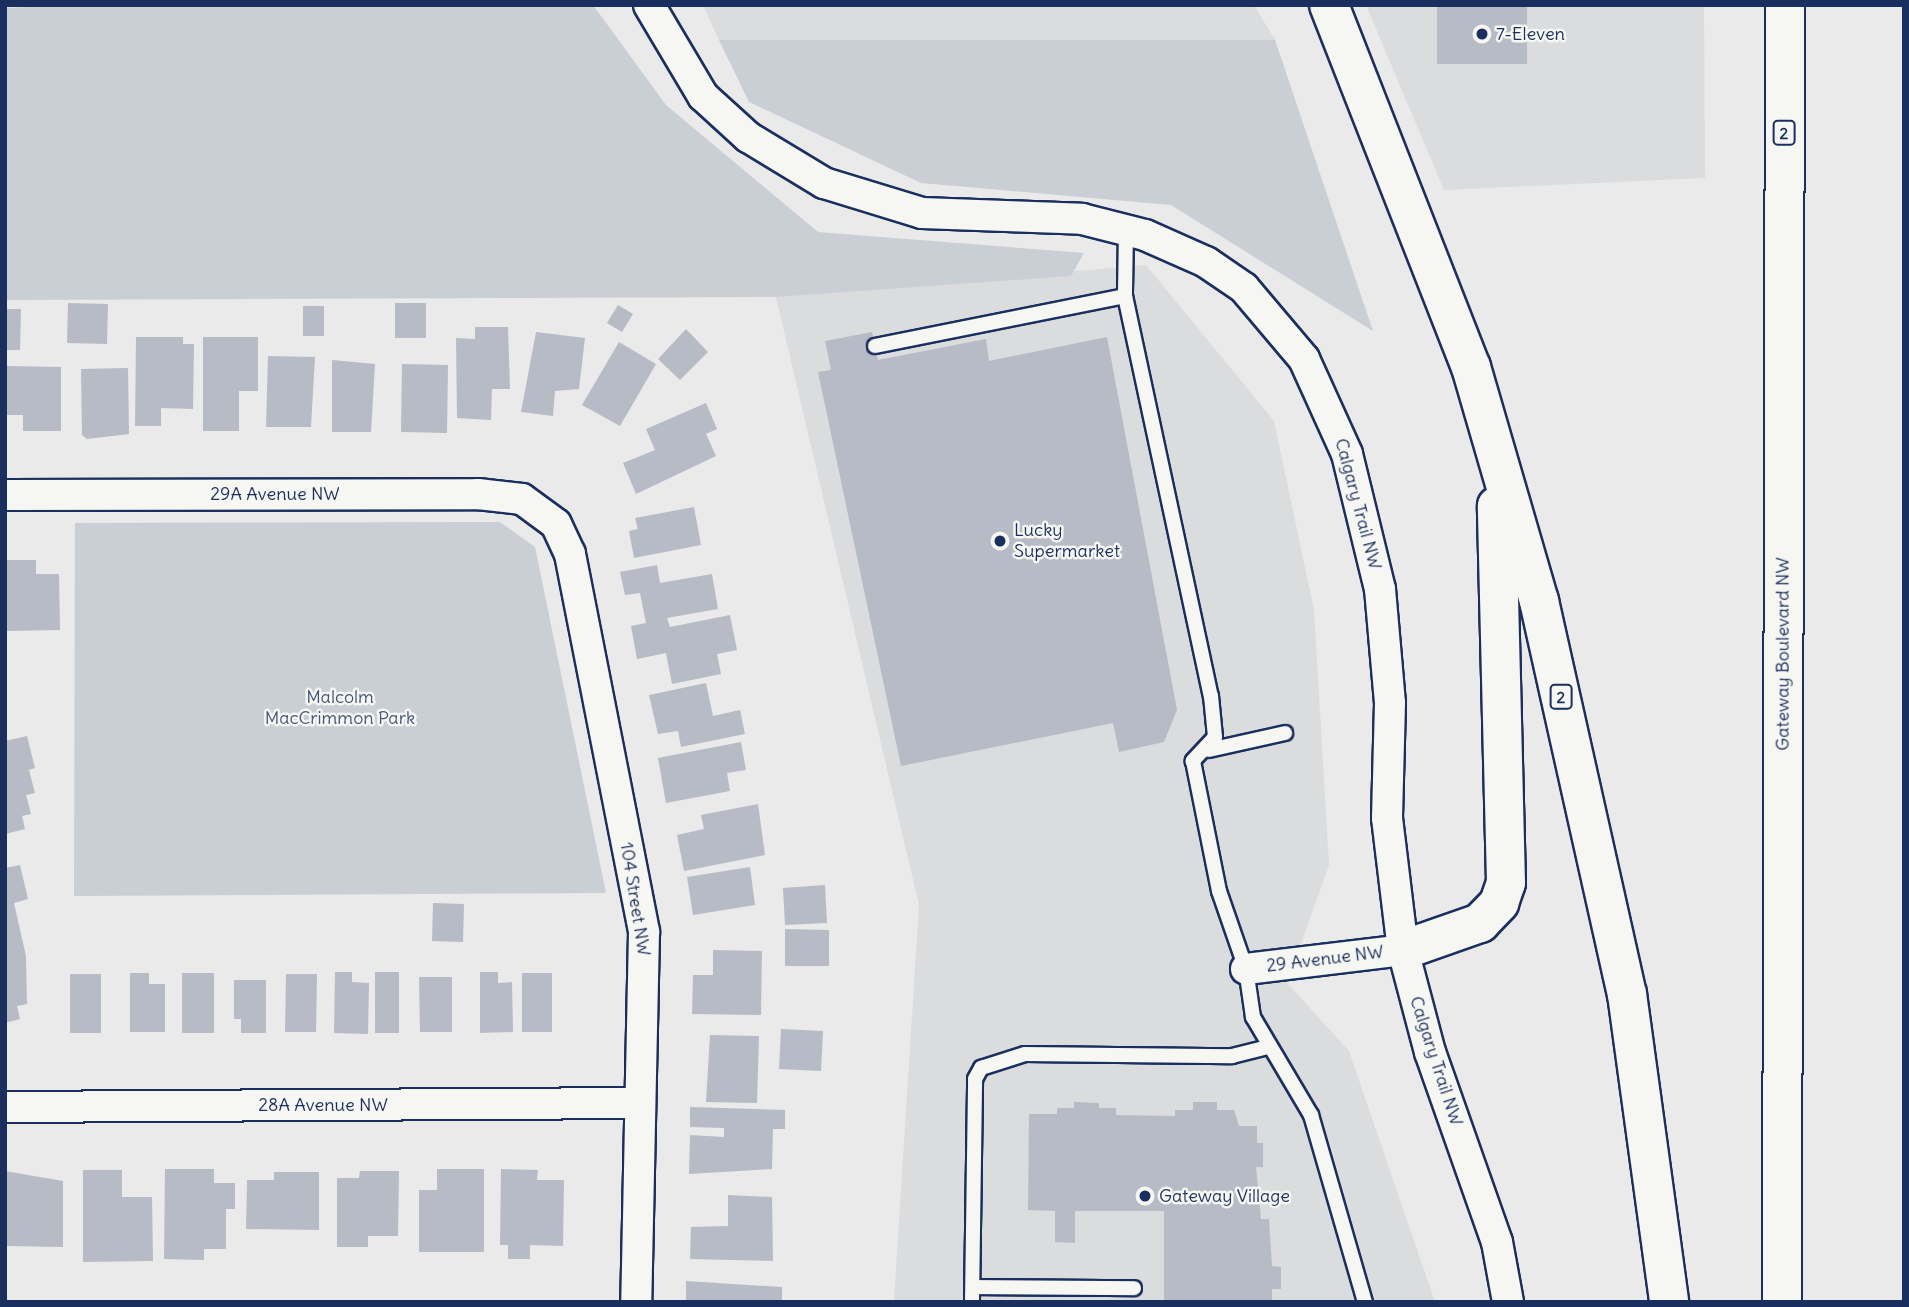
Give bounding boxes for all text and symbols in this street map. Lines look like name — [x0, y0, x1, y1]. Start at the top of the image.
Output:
place label: 7-Eleven — [1496, 23, 1565, 45]
marker: 7-Eleven — [1474, 26, 1490, 42]
road number: 2 — [1772, 120, 1796, 146]
street label: Calgary Trail NW — [1330, 436, 1386, 572]
street label: 29A Avenue NW — [210, 483, 340, 505]
place label: Lucky Supermarket — [1014, 520, 1120, 562]
marker: Lucky Supermarket — [992, 533, 1008, 549]
street label: Gateway Boulevard NW — [1772, 557, 1794, 751]
road number: 2 — [1549, 684, 1573, 710]
park label: Malcolm MacCrimmon Park — [265, 687, 415, 730]
street label: 104 Street NW — [615, 841, 655, 957]
street label: 29 Avenue NW — [1265, 941, 1385, 977]
street label: Calgary Trail NW — [1405, 993, 1467, 1129]
street label: 28A Avenue NW — [258, 1094, 388, 1116]
place label: Gateway Village — [1159, 1185, 1290, 1207]
marker: Gateway Village — [1137, 1188, 1153, 1204]

